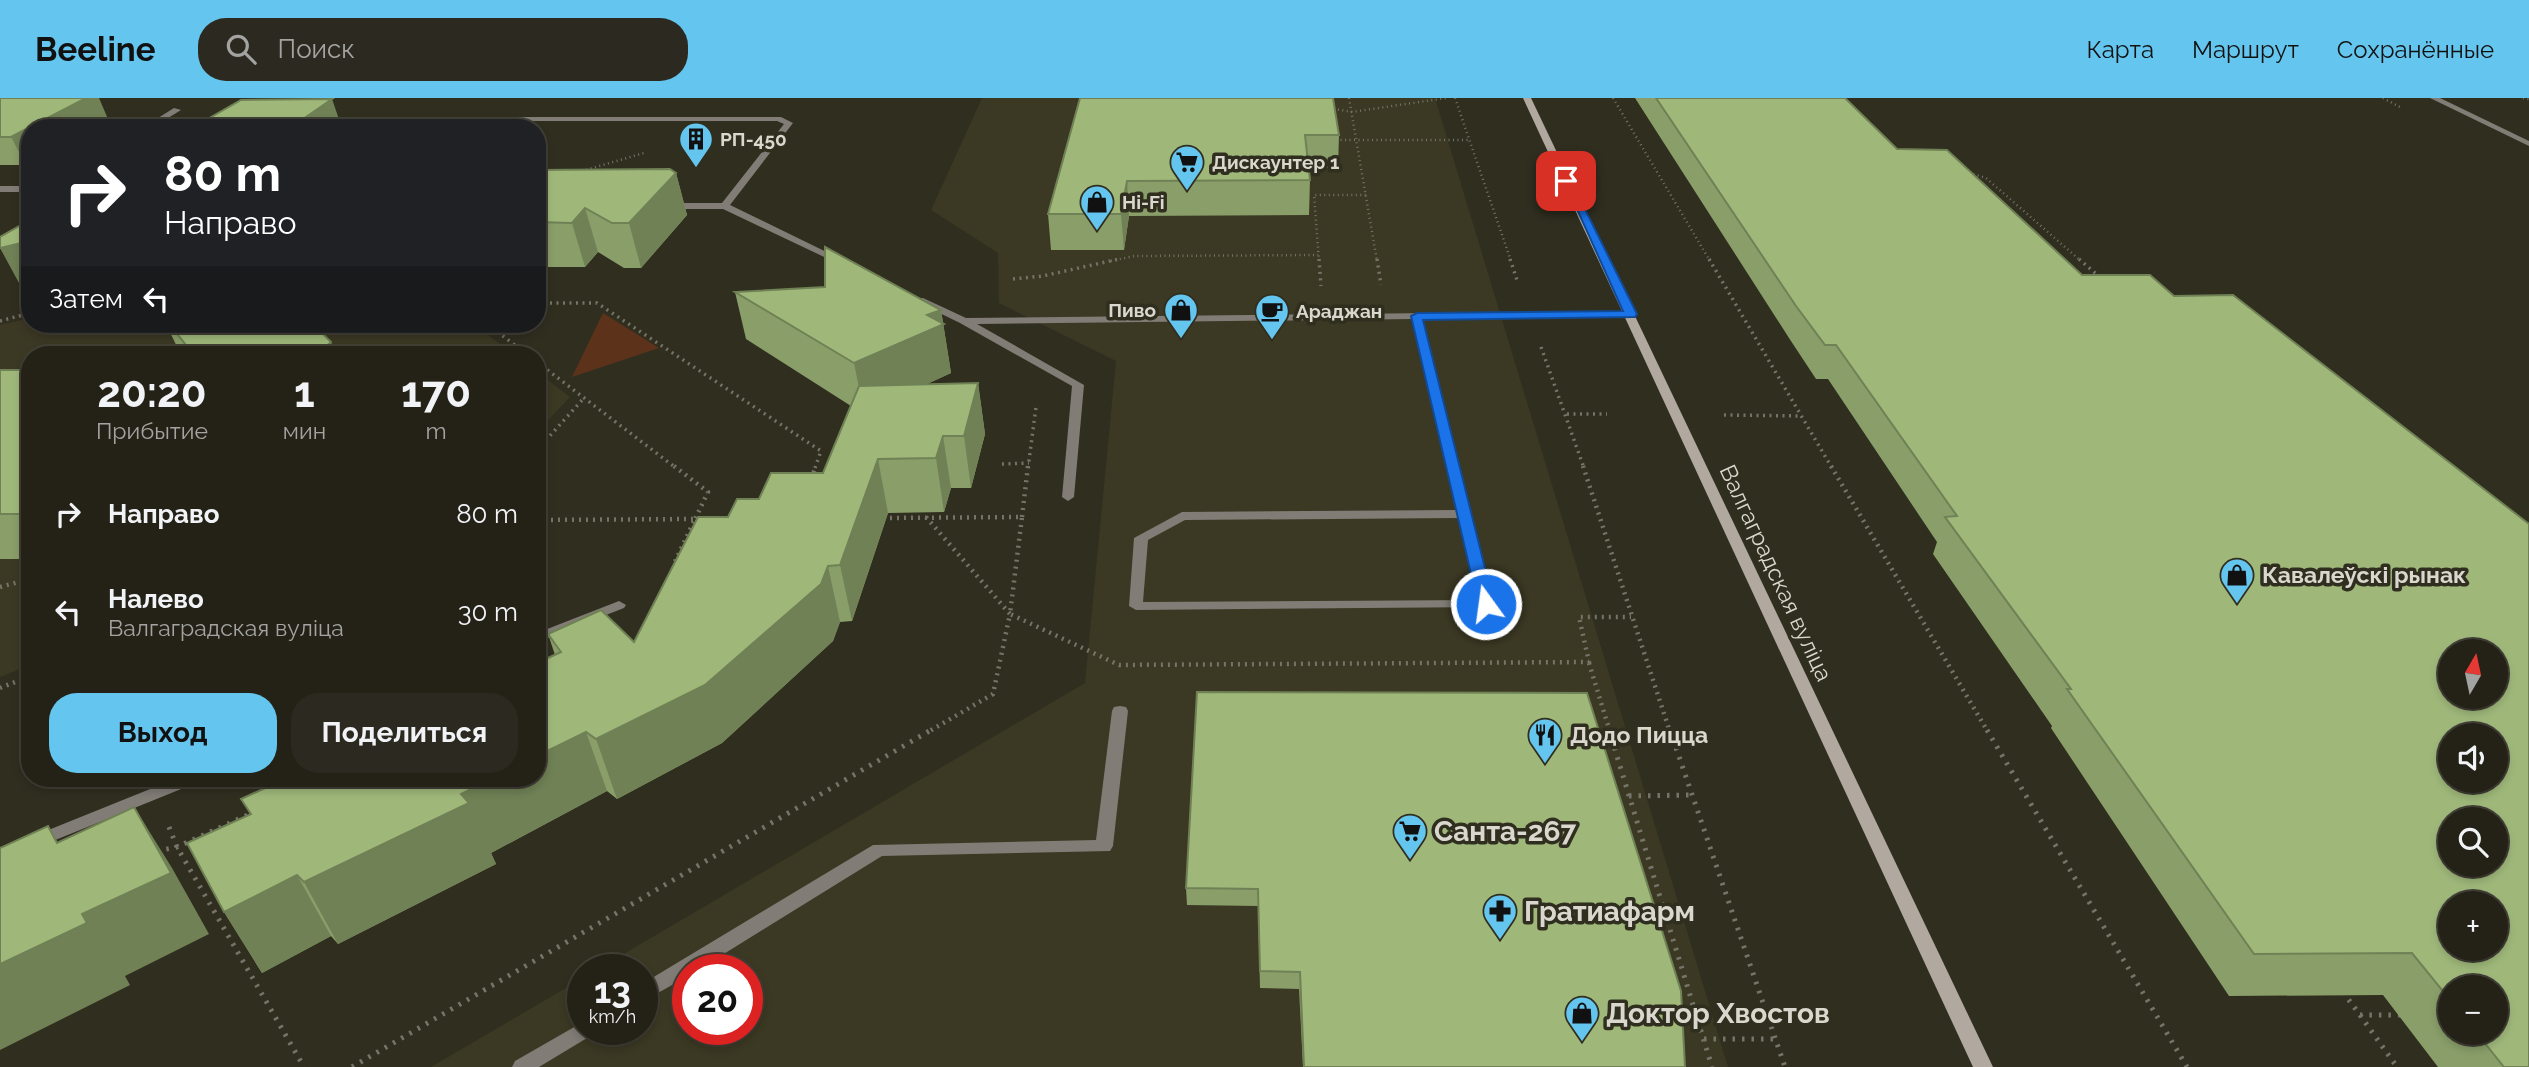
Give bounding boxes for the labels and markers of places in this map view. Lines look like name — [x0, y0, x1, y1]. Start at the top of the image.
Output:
building icon: РП-450 — [677, 120, 715, 169]
place label: РП-450 — [720, 128, 787, 150]
supermarket icon: Дискаунтер 1 — [1168, 143, 1206, 192]
place label: Дискаунтер 1 — [1212, 151, 1339, 173]
pin — [1536, 151, 1596, 211]
shop icon: Hi-Fi — [1078, 183, 1116, 232]
place label: Hi-Fi — [1122, 191, 1165, 213]
shop icon: Пиво — [1162, 291, 1200, 340]
cafe icon: Араджан — [1253, 292, 1291, 341]
place label: Пиво — [1108, 299, 1156, 321]
place label: Араджан — [1296, 300, 1382, 322]
shop icon: Кавалеўскі рынак — [2218, 556, 2256, 605]
place label: Кавалеўскі рынак — [2262, 561, 2466, 588]
restaurant icon: Додо Пицца — [1526, 716, 1564, 765]
place label: Додо Пицца — [1570, 721, 1708, 748]
supermarket icon: Санта-267 — [1391, 812, 1429, 861]
place label: Санта-267 — [1434, 815, 1577, 848]
pharmacy icon: Гратиафарм — [1481, 892, 1519, 941]
place label: Гратиафарм — [1524, 895, 1695, 928]
shop icon: Доктор Хвостов — [1563, 994, 1601, 1043]
place label: Доктор Хвостов — [1606, 997, 1830, 1030]

